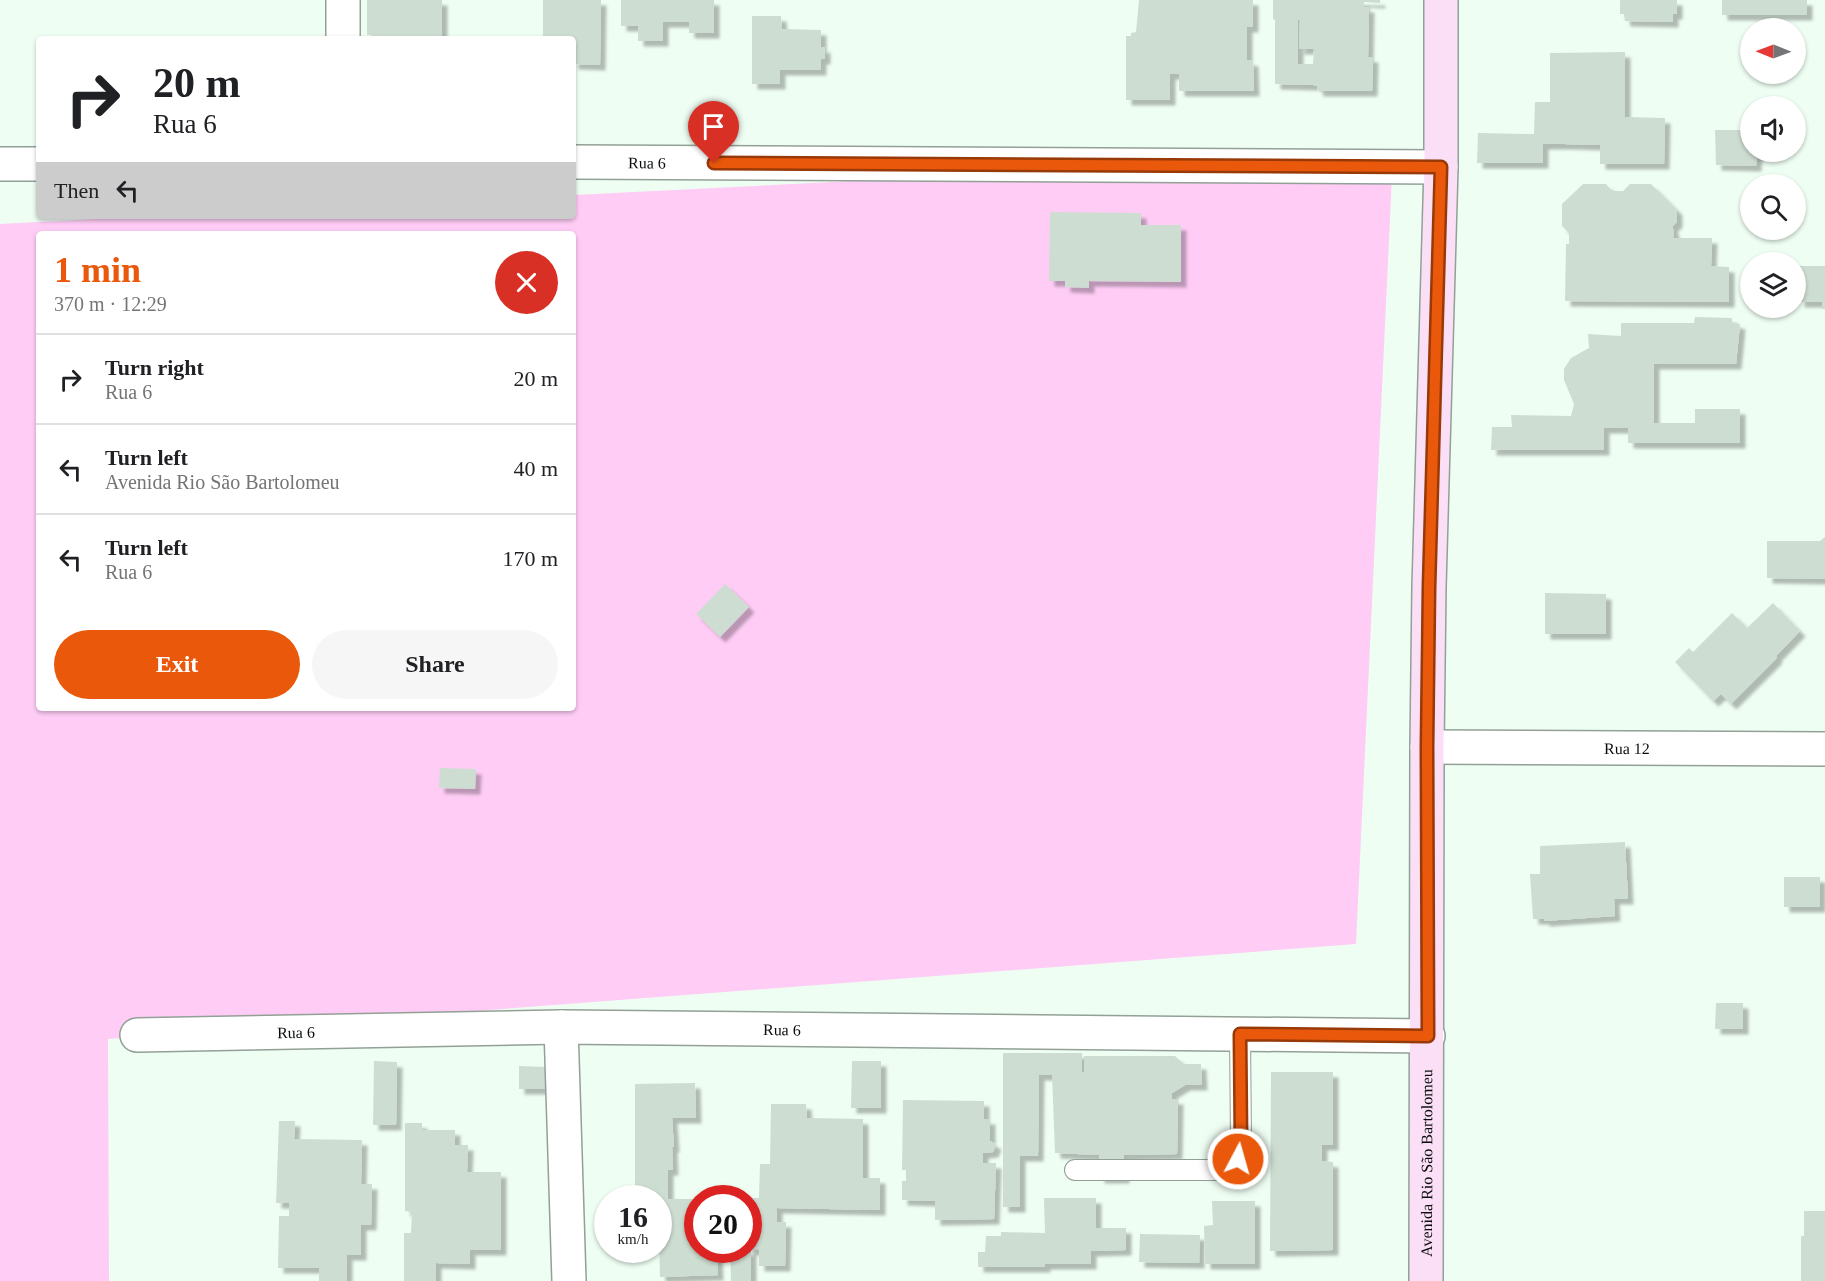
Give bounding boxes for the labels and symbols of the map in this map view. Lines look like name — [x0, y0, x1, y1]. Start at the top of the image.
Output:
north arrow — [1740, 18, 1806, 84]
pin — [688, 101, 739, 163]
street label: Rua 6 — [628, 154, 666, 172]
street label: Rua 12 — [1604, 740, 1650, 757]
street label: Rua 6 — [763, 1021, 801, 1038]
street label: Rua 6 — [277, 1024, 315, 1041]
street label: Avenida Rio São Bartolomeu — [1418, 1069, 1435, 1257]
position arrow — [1206, 1127, 1270, 1191]
speed limit sign: 20 — [684, 1185, 762, 1263]

